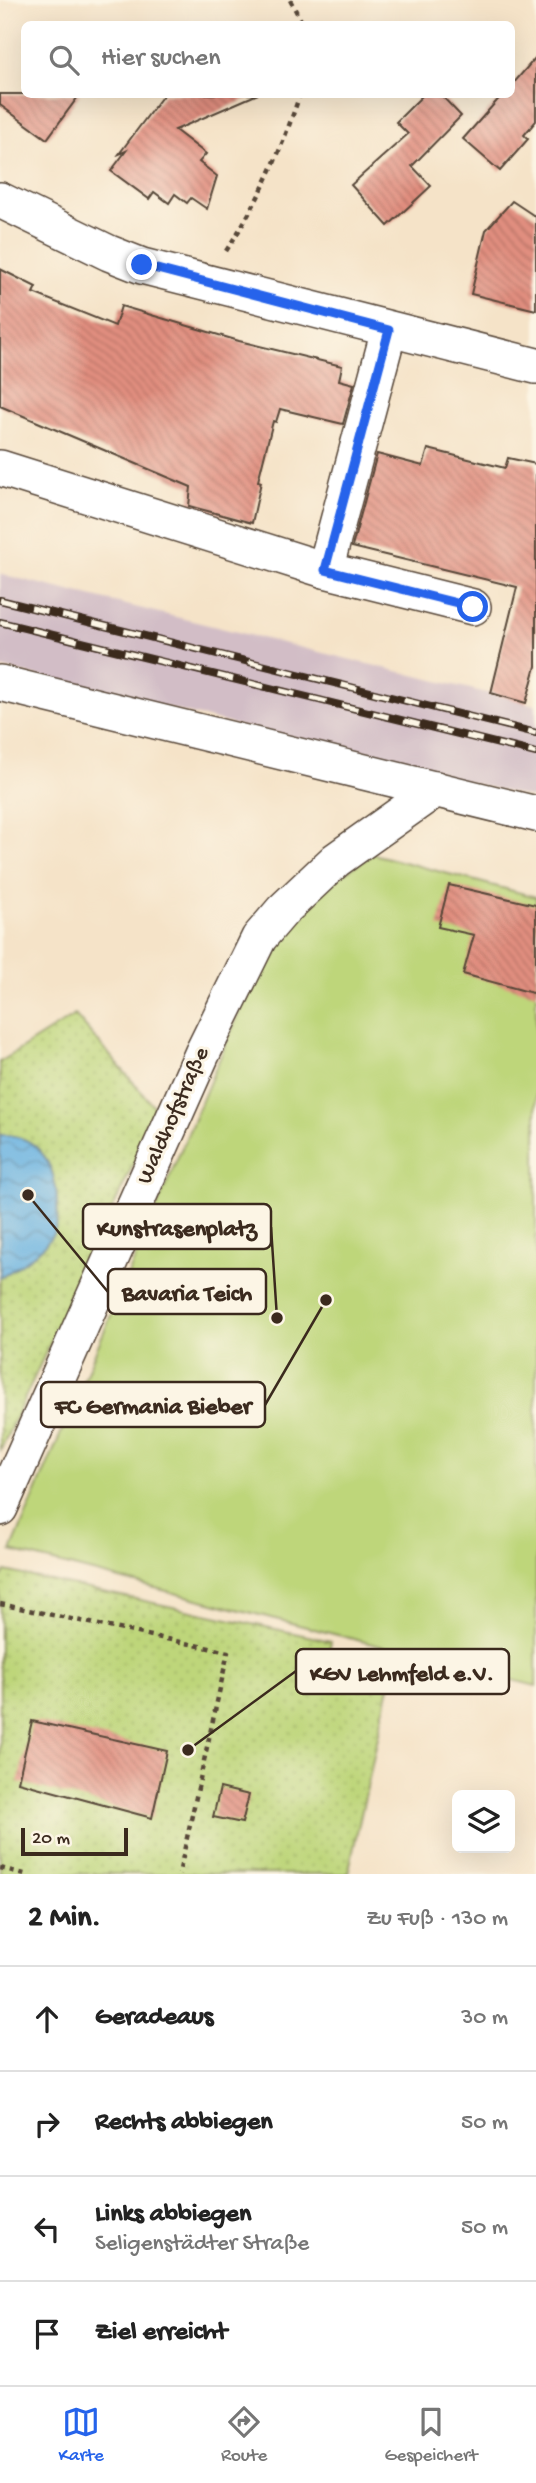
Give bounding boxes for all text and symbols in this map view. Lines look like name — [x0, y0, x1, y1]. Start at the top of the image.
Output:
search box — [21, 21, 515, 98]
icon: search — [45, 41, 83, 79]
text: Hier suchen — [101, 44, 221, 75]
route end — [126, 249, 157, 280]
route start — [457, 591, 488, 622]
street label: Waldhofstraße — [132, 1042, 217, 1189]
callout: Kunstrasenplatz — [83, 1204, 271, 1249]
text: Kunstrasenplatz — [96, 1216, 258, 1245]
callout: Bavaria Teich — [108, 1269, 266, 1314]
text: Bavaria Teich — [121, 1281, 252, 1310]
callout: FC Germania Bieber — [41, 1382, 265, 1427]
text: FC Germania Bieber — [54, 1394, 254, 1423]
callout: KGV Lehmfeld e.V. — [296, 1649, 509, 1694]
text: KGV Lehmfeld e.V. — [309, 1661, 494, 1690]
map controls — [452, 1790, 515, 1853]
button: layers — [452, 1790, 515, 1853]
scale bar — [21, 1825, 128, 1857]
text: 20 m — [32, 1828, 70, 1851]
text: 2 Min. — [28, 1902, 101, 1937]
text: Zu Fuß · 130 m — [366, 1906, 508, 1933]
icon: ahead — [28, 2000, 66, 2038]
text: Geradeaus — [95, 2003, 213, 2034]
text: 30 m — [461, 2005, 508, 2032]
icon: right — [28, 2105, 66, 2143]
text: Rechts abbiegen — [95, 2108, 273, 2139]
text: 50 m — [461, 2110, 508, 2137]
text: Links abbiegen — [95, 2200, 251, 2231]
icon: left — [28, 2210, 66, 2248]
text: 50 m — [461, 2215, 508, 2242]
text: Seligenstädter Straße — [95, 2231, 309, 2258]
icon: arrive — [28, 2315, 66, 2353]
text: Ziel erreicht — [95, 2318, 227, 2349]
tab: Karte — [59, 2403, 104, 2468]
tab: Route — [221, 2403, 267, 2468]
tab: Gespeichert — [384, 2403, 477, 2468]

